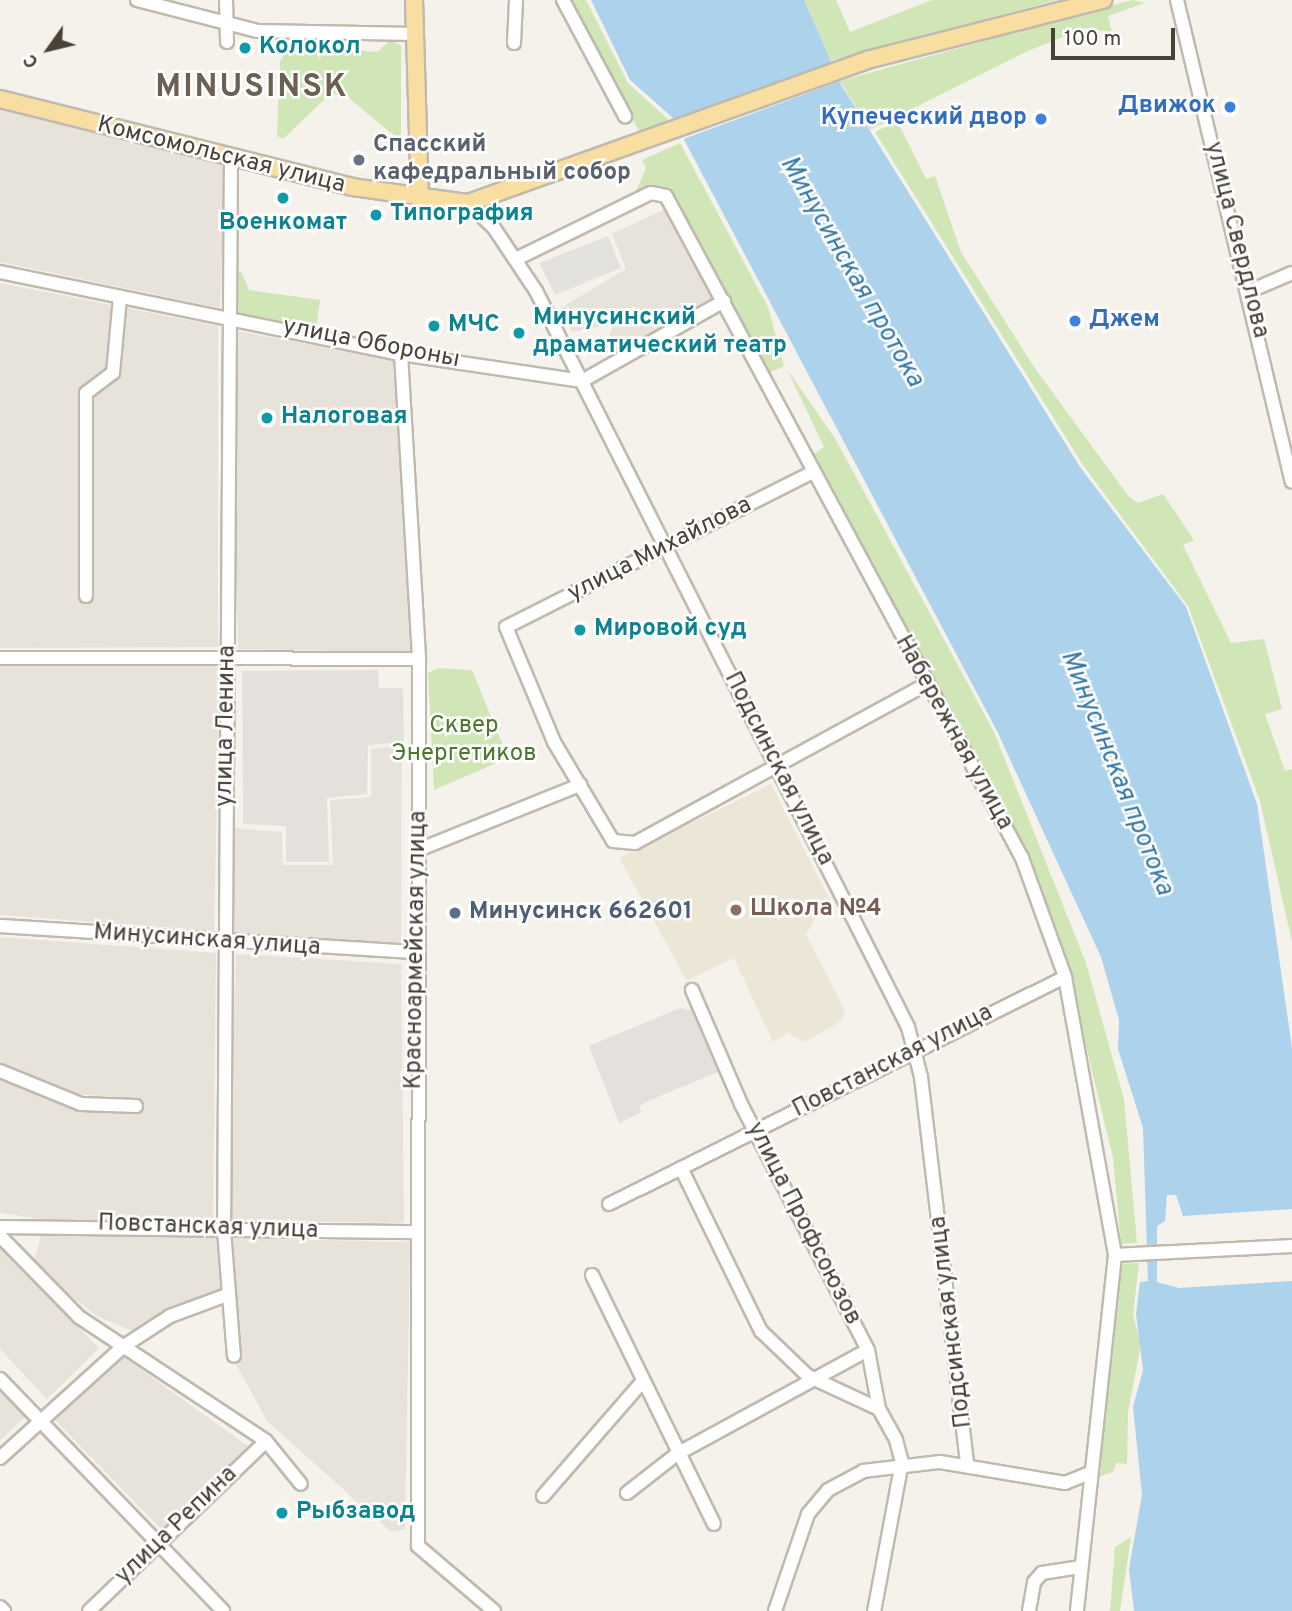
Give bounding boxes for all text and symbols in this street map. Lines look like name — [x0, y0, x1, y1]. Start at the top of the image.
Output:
north arrow — [14, 14, 84, 84]
scale bar — [1054, 14, 1178, 58]
text: 100 m — [1064, 26, 1121, 53]
place label: Колокол — [259, 34, 361, 62]
marker: Колокол — [237, 40, 253, 56]
text: С — [18, 49, 45, 72]
district label: MINUSINSK — [156, 69, 348, 107]
place label: Движок — [1118, 93, 1216, 121]
marker: Движок — [1222, 99, 1238, 115]
place label: Купеческий двор — [821, 105, 1027, 133]
street label: Комсомольская улица — [94, 111, 348, 201]
marker: Купеческий двор — [1033, 111, 1049, 127]
place label: Спасский кафедральный собор — [373, 132, 631, 188]
street label: улица Свердлова — [1198, 139, 1274, 341]
water label: Минусинская протока — [772, 151, 930, 393]
marker: Спасский кафедральный собор — [351, 152, 367, 168]
marker: Военкомат — [275, 190, 291, 206]
place label: Типография — [390, 201, 534, 229]
marker: Типография — [368, 207, 384, 223]
place label: Военкомат — [219, 210, 347, 238]
place label: Минусинский драматический театр — [533, 305, 787, 361]
place label: Джем — [1089, 307, 1160, 335]
place label: МЧС — [448, 312, 499, 340]
street label: улица Обороны — [280, 313, 462, 375]
marker: Джем — [1067, 313, 1083, 329]
marker: МЧС — [426, 318, 442, 334]
marker: Минусинский драматический театр — [511, 325, 527, 341]
place label: Налоговая — [281, 404, 408, 432]
marker: Налоговая — [259, 410, 275, 426]
street label: улица Михайлова — [563, 491, 757, 609]
place label: Мировой суд — [594, 616, 747, 644]
marker: Мировой суд — [572, 622, 588, 638]
street label: Набережная улица — [888, 631, 1018, 835]
street label: улица Ленина — [211, 645, 243, 807]
water label: Минусинская протока — [1053, 646, 1179, 900]
street label: Подсинская улица — [717, 667, 839, 871]
park label: Сквер Энергетиков — [391, 713, 537, 769]
street label: Красноармейская улица — [400, 810, 434, 1090]
place label: Школа №4 — [750, 896, 882, 924]
place label: Минусинск 662601 — [469, 899, 693, 927]
marker: Школа №4 — [728, 902, 744, 918]
marker: Минусинск 662601 — [447, 905, 463, 921]
street label: Минусинская улица — [92, 919, 322, 963]
street label: Повстанская улица — [788, 999, 998, 1125]
street label: улица Профсоюзов — [739, 1118, 867, 1330]
street label: Повстанская улица — [97, 1210, 319, 1246]
street label: Подсинская улица — [925, 1214, 979, 1430]
street label: улица Репина — [110, 1461, 244, 1591]
place label: Рыбзавод — [296, 1499, 415, 1527]
marker: Рыбзавод — [274, 1505, 290, 1521]

